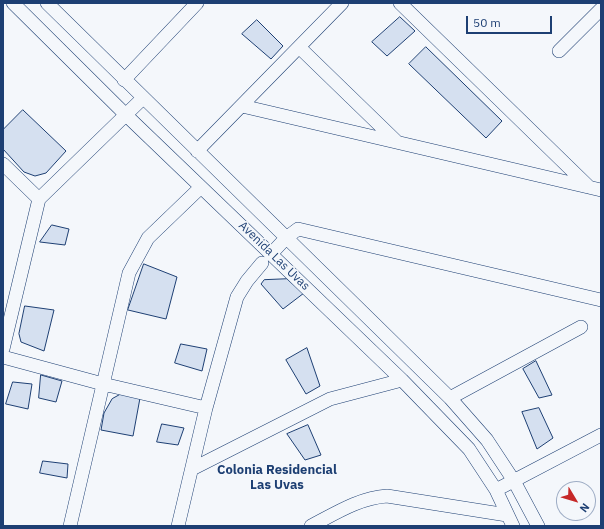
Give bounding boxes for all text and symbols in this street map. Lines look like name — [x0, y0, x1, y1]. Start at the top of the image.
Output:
scale bar — [468, 8, 554, 34]
text: 50 m — [473, 15, 501, 30]
street label: Avenida Las Uvas — [236, 218, 312, 294]
district label: Colonia Residencial Las Uvas — [217, 462, 337, 493]
north arrow — [556, 481, 596, 521]
text: N — [577, 500, 593, 515]

